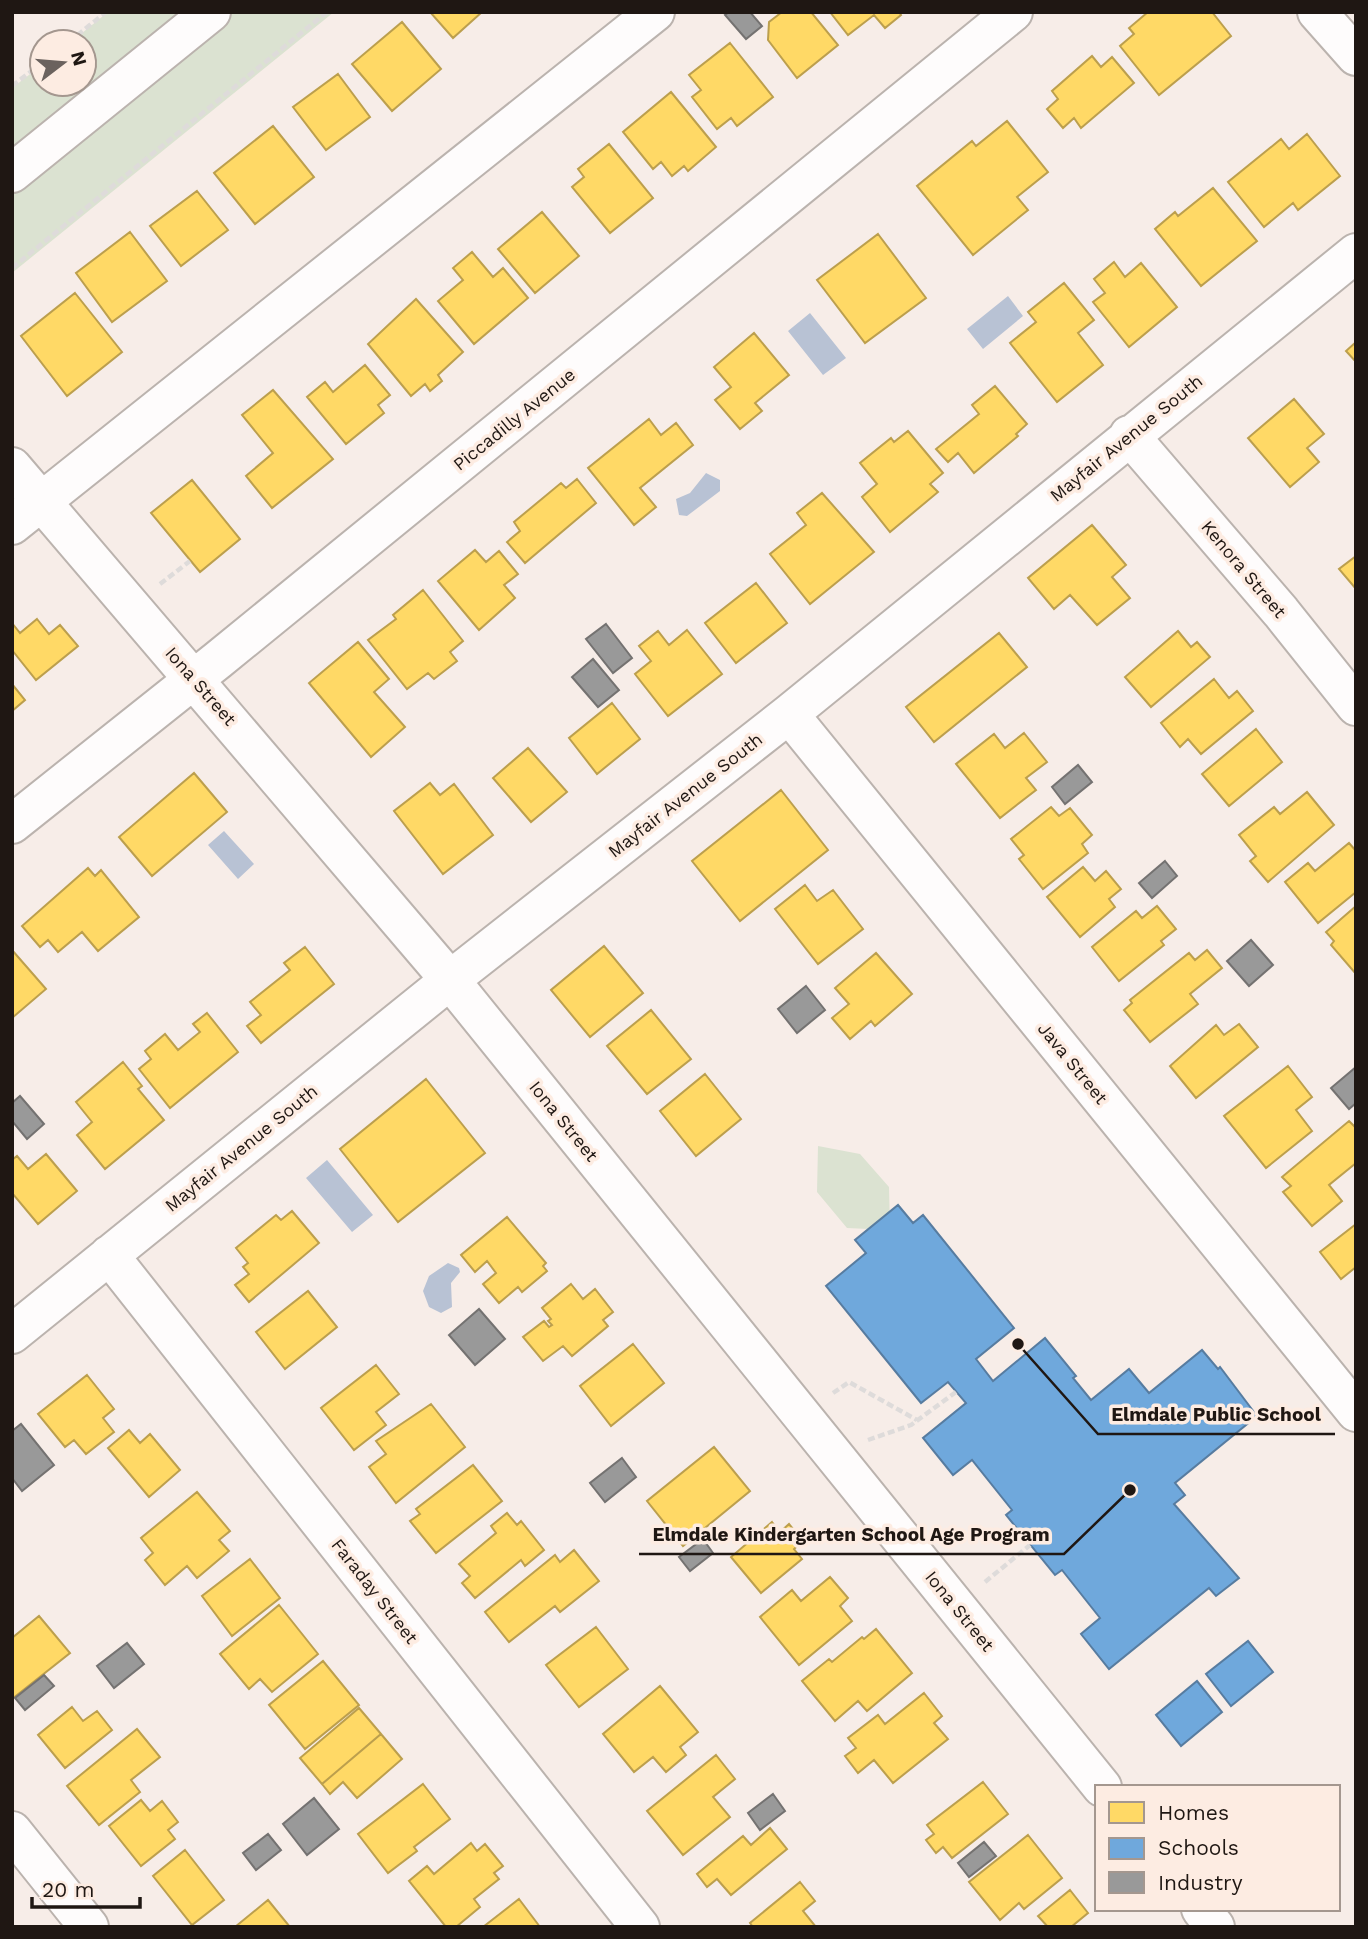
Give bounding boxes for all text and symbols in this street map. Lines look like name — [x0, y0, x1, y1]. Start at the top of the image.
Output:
north arrow — [28, 28, 98, 98]
text: N — [66, 49, 92, 68]
street label: Piccadilly Avenue — [449, 363, 579, 475]
street label: Mayfair Avenue South — [1046, 370, 1206, 506]
street label: Kenora Street — [1197, 516, 1291, 622]
street label: Iona Street — [161, 642, 241, 730]
street label: Mayfair Avenue South — [604, 728, 766, 862]
street label: Java Street — [1034, 1018, 1113, 1108]
street label: Iona Street — [525, 1077, 603, 1166]
street label: Mayfair Avenue South — [161, 1080, 321, 1216]
callout: Elmdale Public School — [1098, 1394, 1335, 1434]
text: Elmdale Public School — [1111, 1403, 1322, 1426]
callout: Elmdale Kindergarten School Age Program — [639, 1514, 1064, 1554]
text: Elmdale Kindergarten School Age Program — [652, 1523, 1050, 1546]
street label: Faraday Street — [327, 1534, 423, 1648]
street label: Iona Street — [921, 1567, 999, 1656]
legend — [1095, 1785, 1340, 1911]
text: Homes — [1158, 1800, 1229, 1825]
text: Schools — [1158, 1835, 1239, 1860]
scale bar — [32, 1866, 140, 1910]
text: Industry — [1158, 1870, 1243, 1895]
text: 20 m — [42, 1877, 94, 1902]

